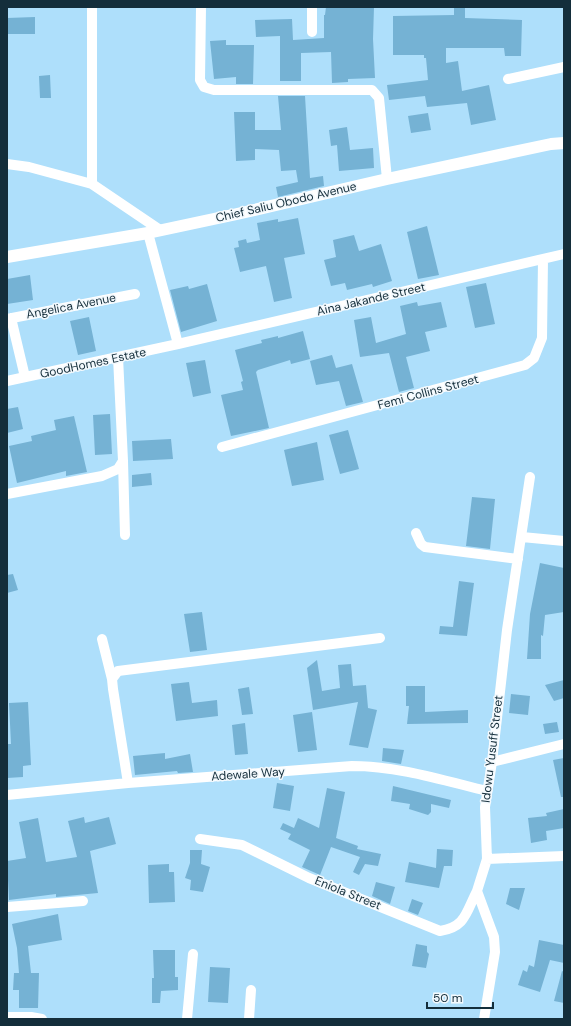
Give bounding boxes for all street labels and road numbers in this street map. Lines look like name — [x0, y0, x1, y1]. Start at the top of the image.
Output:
street label: Chief Saliu Obodo Avenue — [214, 178, 358, 226]
street label: Aina Jakande Street — [315, 279, 427, 319]
street label: Angelica Avenue — [25, 289, 117, 323]
street label: GoodHomes Estate — [39, 344, 148, 382]
street label: Femi Collins Street — [376, 371, 480, 413]
street label: Idowu Yusuff Street — [477, 694, 507, 804]
street label: Adewale Way — [211, 763, 286, 785]
street label: Eniola Street — [313, 872, 384, 914]

